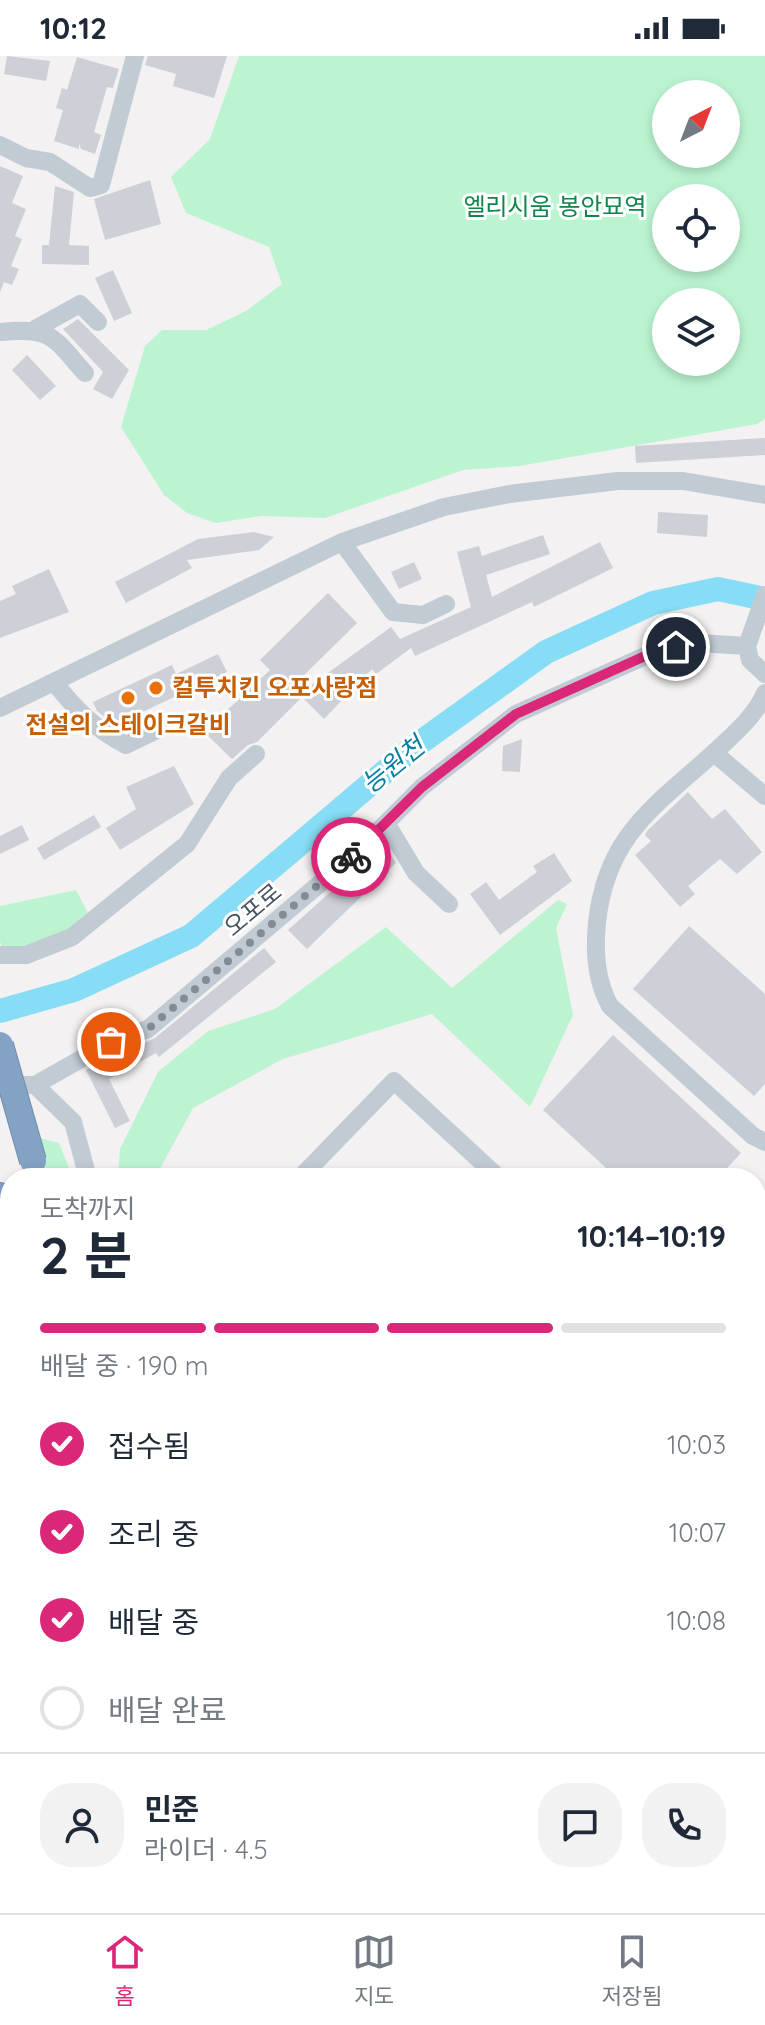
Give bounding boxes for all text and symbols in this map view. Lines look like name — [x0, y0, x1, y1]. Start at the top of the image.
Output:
text: 10:12 — [40, 9, 107, 47]
north arrow — [652, 80, 740, 168]
map controls — [652, 80, 740, 376]
button: locate — [652, 184, 740, 272]
park label: 엘리시움 봉안묘역 — [463, 191, 647, 221]
button: layers — [652, 288, 740, 376]
pin — [642, 613, 710, 681]
icon: home — [654, 625, 698, 669]
place label: 컬투치킨 오포사랑점 — [172, 672, 377, 702]
marker: 컬투치킨 오포사랑점 — [147, 679, 165, 697]
marker: 전설의 스테이크갈비 — [119, 689, 137, 707]
place label: 전설의 스테이크갈비 — [25, 709, 231, 739]
water label: 능원천 — [354, 727, 433, 800]
courier — [311, 817, 391, 897]
icon: bike — [329, 835, 373, 879]
street label: 오포로 — [217, 876, 287, 942]
pin — [77, 1008, 145, 1076]
icon: bag — [89, 1020, 133, 1064]
text: 도착까지 — [40, 1192, 136, 1225]
text: 10:14–10:19 — [577, 1217, 726, 1255]
text: 2 분 — [40, 1222, 132, 1287]
text: 배달 중 · 190 m — [40, 1349, 209, 1382]
icon: check — [40, 1422, 84, 1466]
text: 접수됨 — [108, 1427, 191, 1465]
text: 10:03 — [667, 1428, 726, 1461]
icon: check — [40, 1510, 84, 1554]
text: 조리 중 — [108, 1515, 199, 1553]
text: 10:07 — [669, 1516, 726, 1549]
icon: check — [40, 1598, 84, 1642]
text: 배달 중 — [108, 1603, 199, 1641]
text: 10:08 — [667, 1604, 726, 1637]
text: 배달 완료 — [108, 1691, 227, 1729]
button: person — [40, 1783, 124, 1867]
button: chat — [538, 1783, 622, 1867]
button: phone — [642, 1783, 726, 1867]
text: 민준 — [144, 1790, 199, 1828]
text: 라이더 · 4.5 — [144, 1833, 268, 1866]
tab: 홈 — [103, 1930, 147, 2010]
tab: 지도 — [352, 1930, 396, 2010]
tab: 저장됨 — [602, 1930, 662, 2010]

